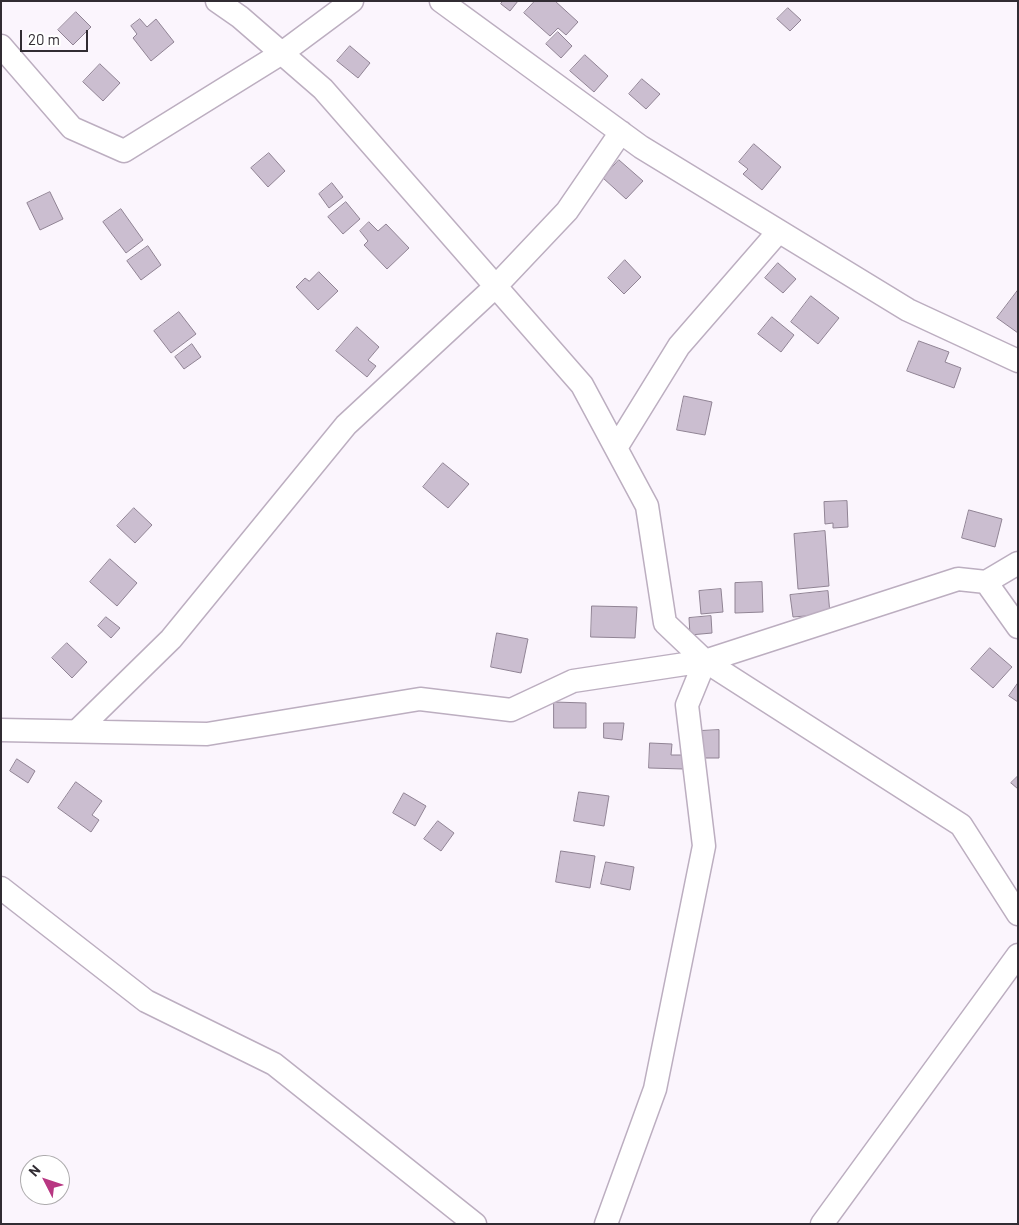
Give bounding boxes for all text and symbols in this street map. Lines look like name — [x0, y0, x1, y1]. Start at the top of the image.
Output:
scale bar — [22, 20, 90, 52]
text: 20 m — [28, 30, 60, 48]
north arrow — [20, 1155, 70, 1205]
text: N — [25, 1161, 44, 1180]

